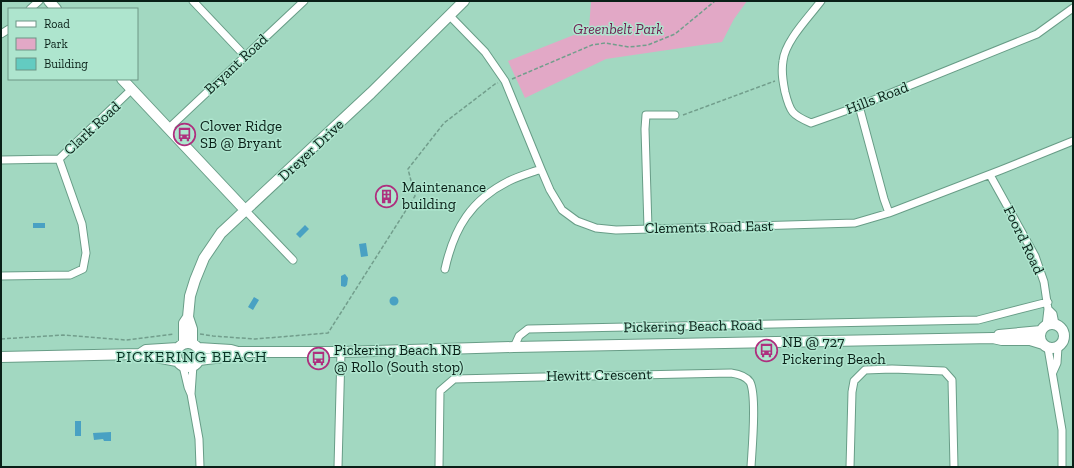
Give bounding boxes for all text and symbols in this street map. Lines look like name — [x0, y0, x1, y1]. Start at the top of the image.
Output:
legend — [8, 8, 138, 80]
text: Road — [44, 17, 70, 31]
park label: Greenbelt Park — [573, 20, 663, 38]
street label: Bryant Road — [201, 30, 272, 98]
text: Park — [44, 37, 69, 51]
text: Building — [44, 57, 88, 71]
street label: Hills Road — [843, 78, 912, 118]
street label: Clark Road — [60, 97, 125, 159]
street label: Dreyer Drive — [275, 115, 347, 185]
place label: Clover Ridge SB @ Bryant — [200, 117, 282, 152]
bus stop icon: Clover Ridge SB @ Bryant — [171, 122, 197, 148]
place label: Maintenance building — [401, 178, 486, 213]
building icon: Maintenance building — [374, 183, 400, 209]
street label: Foord Road — [1000, 203, 1049, 278]
street label: Clements Road East — [644, 217, 774, 237]
street label: Pickering Beach Road — [623, 316, 764, 336]
place label: NB @ 727 Pickering Beach — [782, 333, 886, 368]
bus stop icon: NB @ 727 Pickering Beach — [754, 338, 780, 364]
place label: Pickering Beach NB @ Rollo (South stop) — [334, 341, 463, 376]
bus stop icon: Pickering Beach NB @ Rollo (South stop) — [306, 346, 332, 372]
district label: PICKERING BEACH — [116, 347, 268, 366]
street label: Hewitt Crescent — [546, 365, 653, 385]

